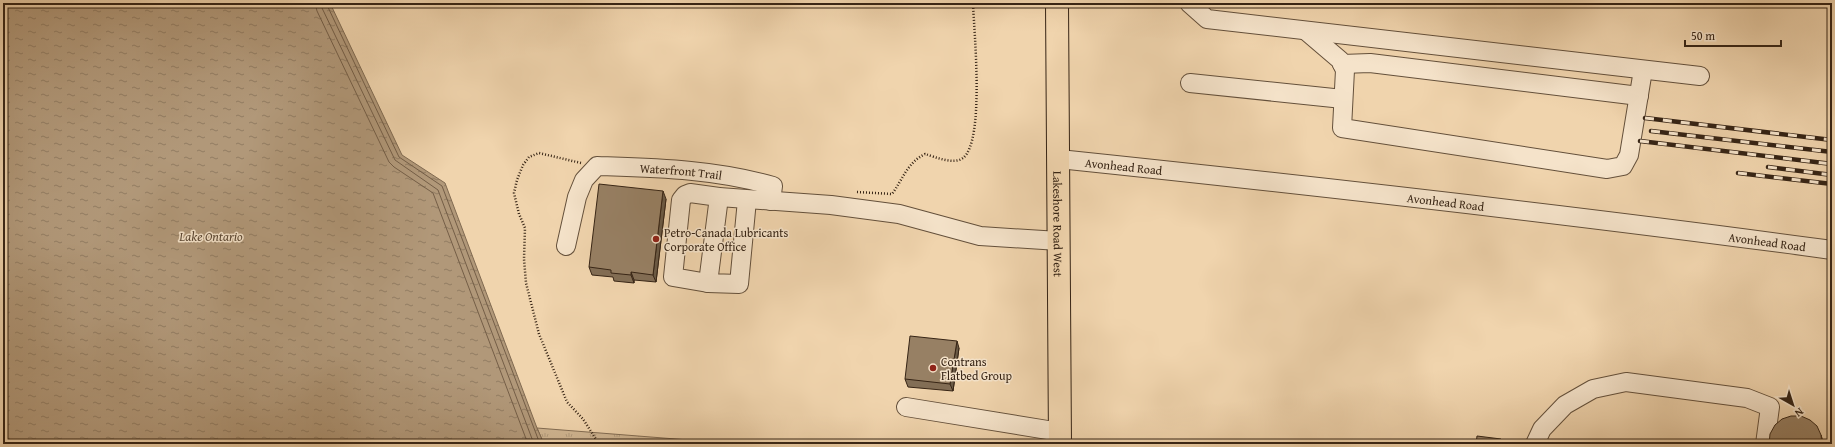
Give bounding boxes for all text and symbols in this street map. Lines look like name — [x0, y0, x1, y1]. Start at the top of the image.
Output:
scale bar — [1685, 22, 1781, 48]
text: 50 m — [1691, 27, 1715, 44]
street label: Avonhead Road — [1084, 153, 1164, 178]
street label: Waterfront Trail — [640, 159, 724, 183]
street label: Lakeshore Road West — [1050, 171, 1067, 278]
street label: Avonhead Road — [1406, 189, 1486, 215]
place label: Petro-Canada Lubricants Corporate Office — [664, 224, 788, 255]
water label: Lake Ontario — [178, 227, 243, 246]
street label: Avonhead Road — [1728, 228, 1807, 255]
marker: Petro-Canada Lubricants Corporate Office — [651, 234, 661, 244]
place label: Contrans Flatbed Group — [941, 353, 1012, 384]
marker: Contrans Flatbed Group — [928, 363, 938, 373]
north arrow — [1773, 385, 1813, 425]
text: N — [1791, 404, 1807, 422]

